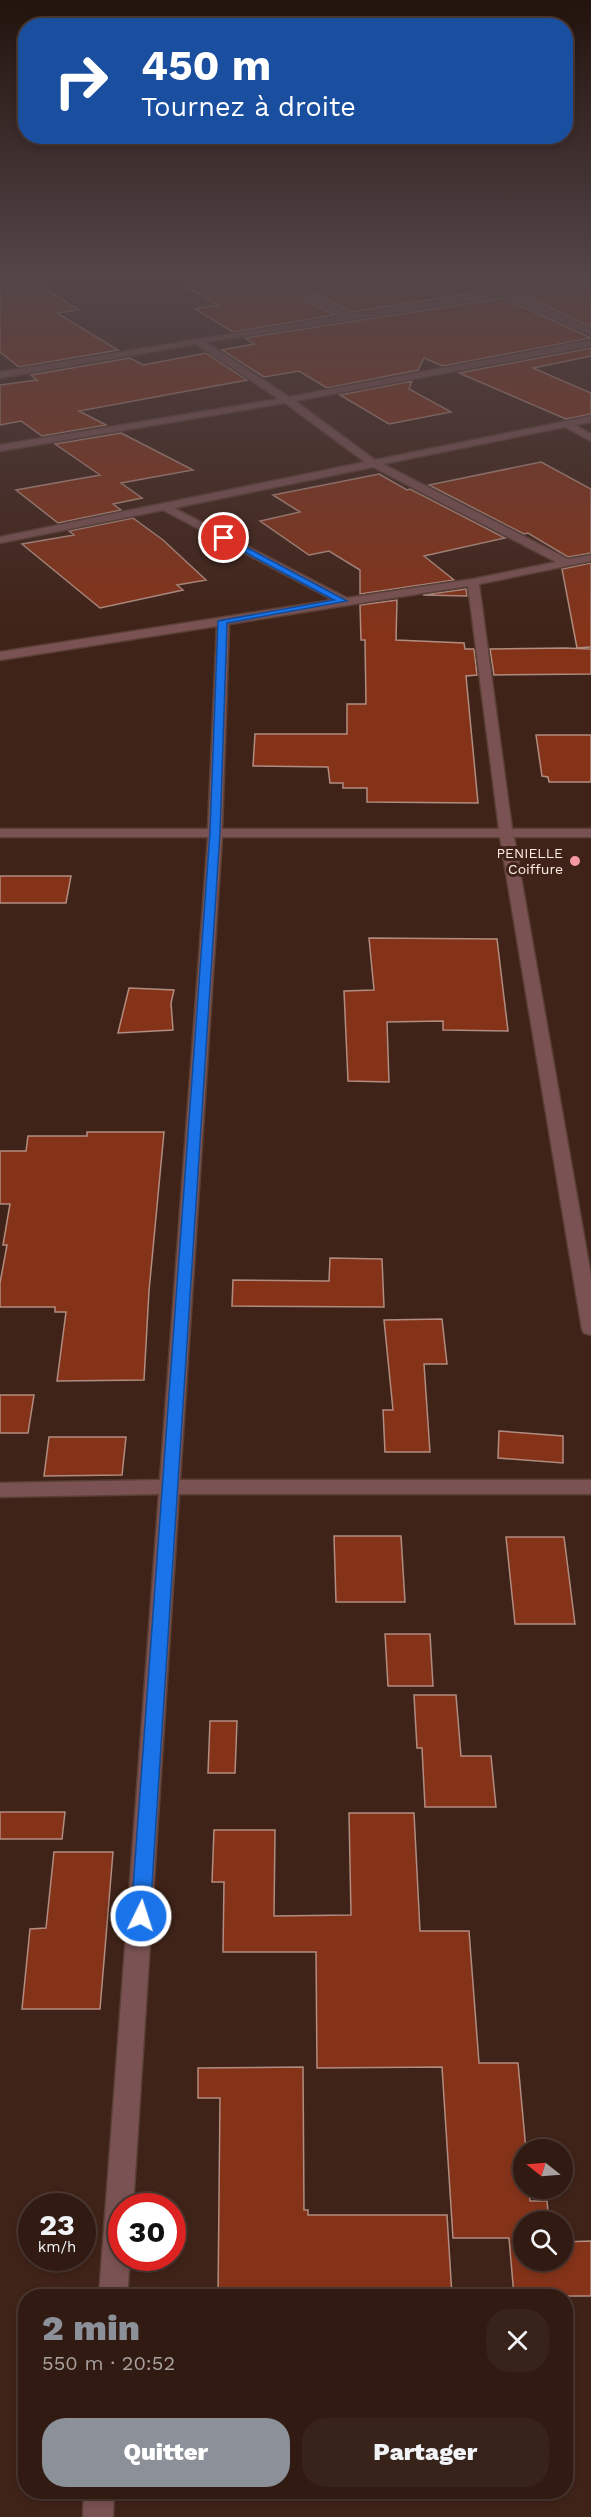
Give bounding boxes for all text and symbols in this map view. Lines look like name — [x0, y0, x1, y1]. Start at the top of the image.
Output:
text: 450 m — [141, 41, 271, 90]
icon: right — [42, 42, 120, 120]
text: Tournez à droite — [141, 91, 356, 123]
pin — [198, 512, 249, 563]
icon: arrive — [207, 521, 240, 554]
place label: PENIELLE Coiffure — [497, 845, 563, 877]
marker: PENIELLE Coiffure — [568, 854, 582, 868]
position arrow — [109, 1884, 173, 1948]
north arrow — [513, 2139, 573, 2199]
map controls — [513, 2139, 573, 2271]
speed limit sign: 30 — [108, 2193, 186, 2271]
text: 23 — [39, 2207, 75, 2242]
button: search — [513, 2211, 573, 2271]
text: km/h — [38, 2238, 76, 2256]
text: 2 min — [42, 2307, 140, 2349]
button: close — [486, 2309, 549, 2372]
text: 550 m · 20:52 — [42, 2351, 175, 2375]
button: Quitter — [42, 2418, 290, 2487]
button: Partager — [302, 2418, 549, 2487]

